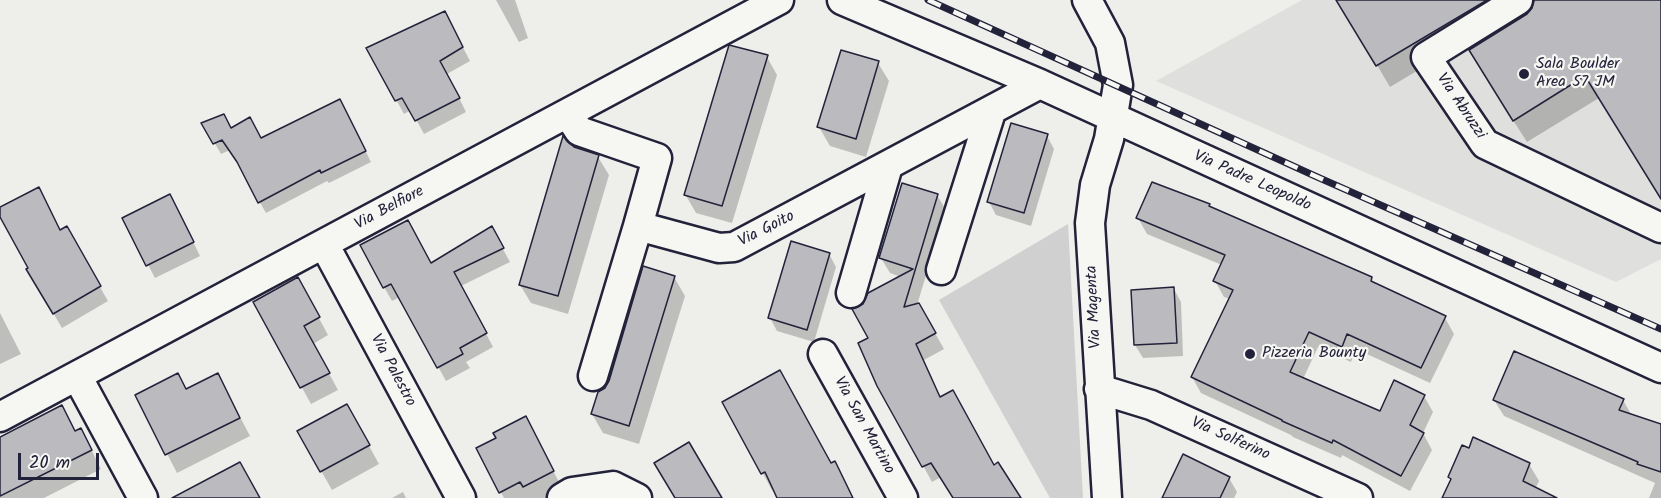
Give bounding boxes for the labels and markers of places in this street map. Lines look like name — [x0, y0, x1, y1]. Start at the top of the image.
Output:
place label: Sala Boulder Area 57 JM — [1536, 55, 1619, 93]
marker: Sala Boulder Area 57 JM — [1517, 67, 1531, 81]
place label: Pizzeria Bounty — [1262, 344, 1366, 364]
marker: Pizzeria Bounty — [1243, 347, 1257, 361]

